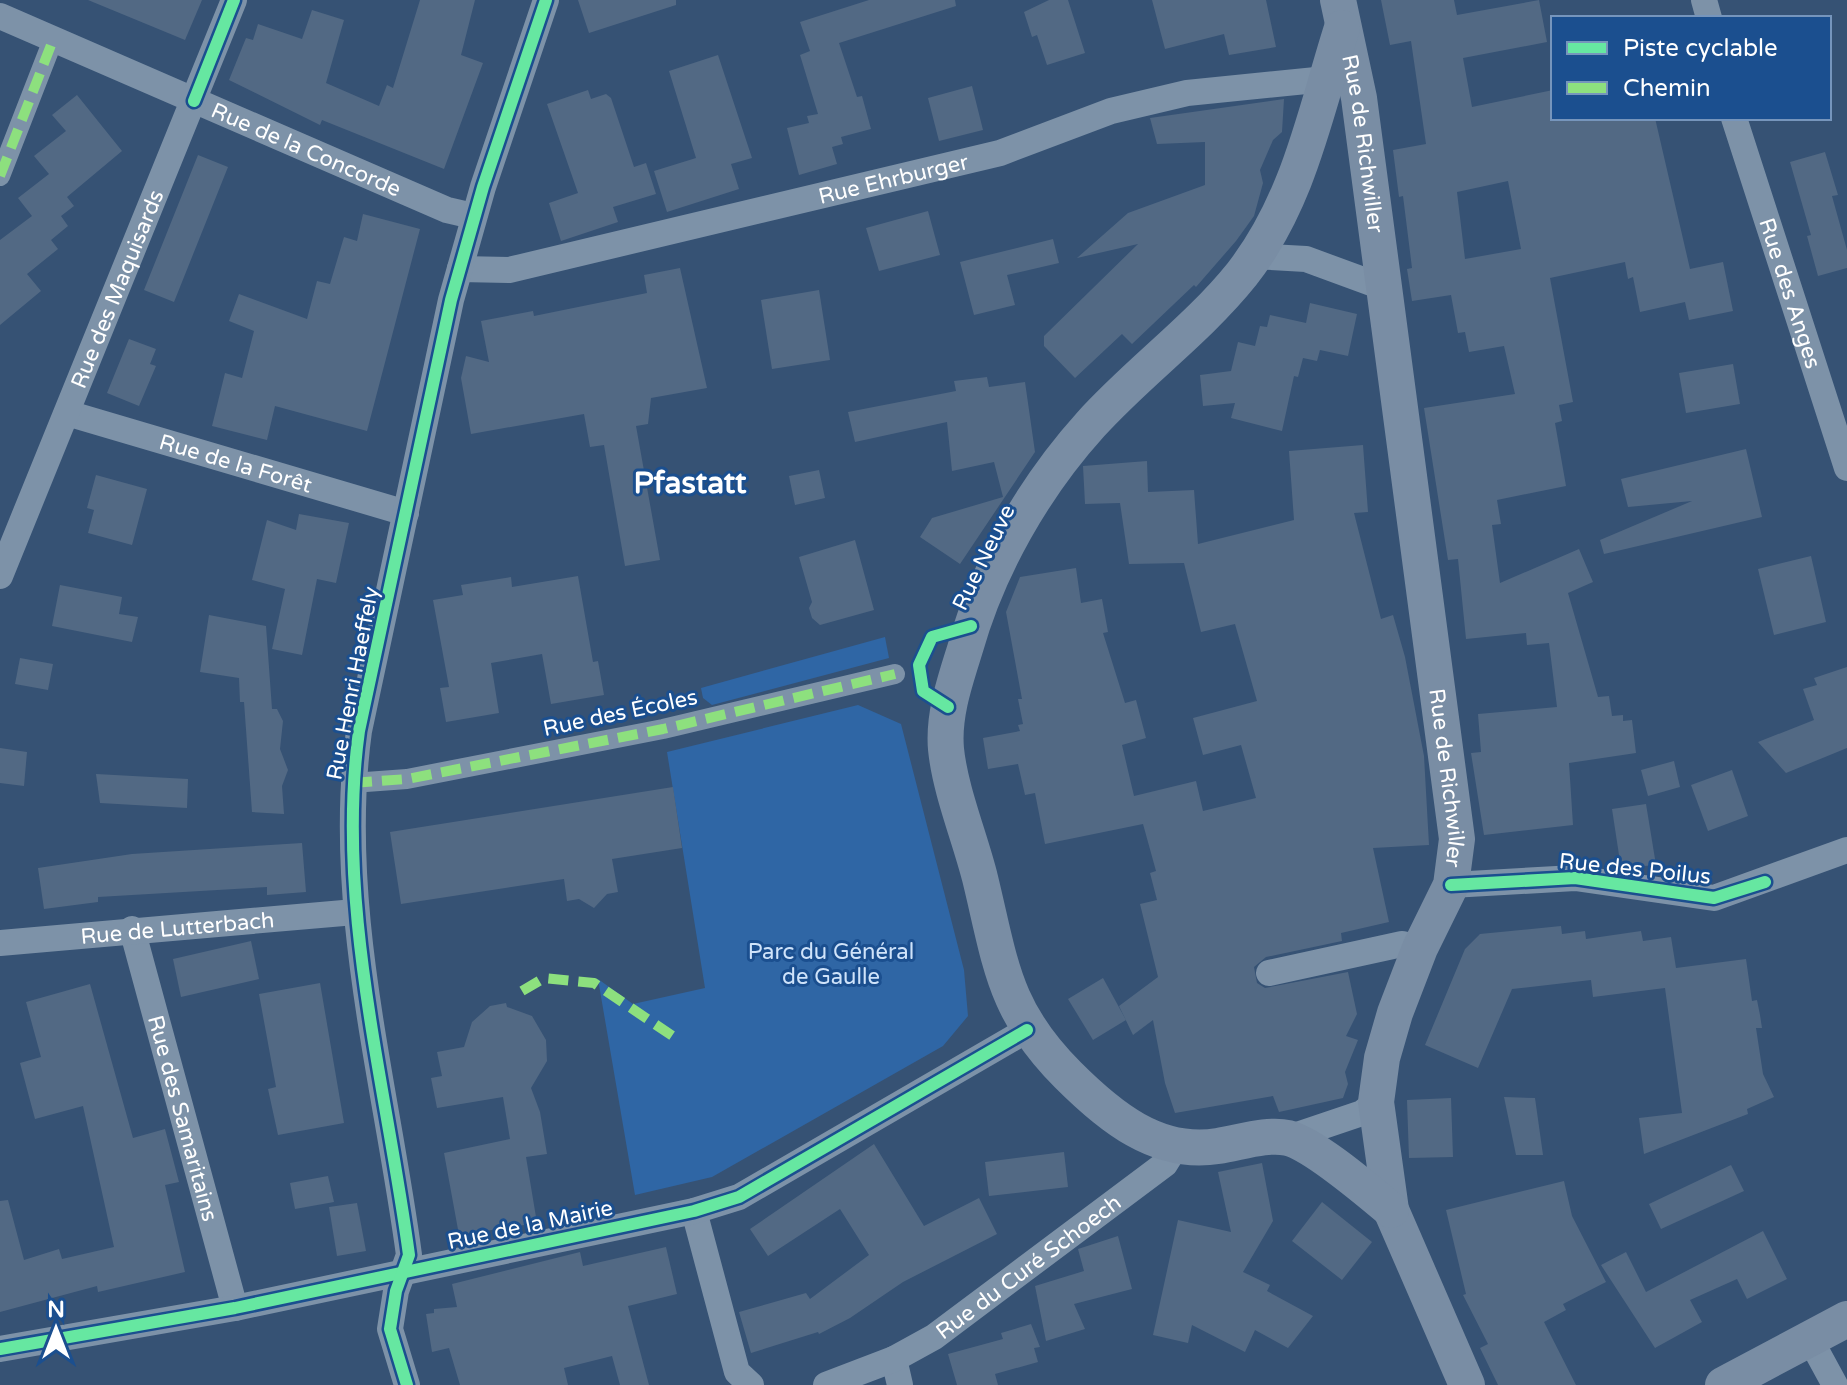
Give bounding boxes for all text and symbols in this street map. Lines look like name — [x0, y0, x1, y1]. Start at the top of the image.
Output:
legend — [1551, 16, 1831, 120]
text: Piste cyclable — [1623, 34, 1778, 63]
street label: Rue de Richwiller — [1336, 52, 1389, 235]
text: Chemin — [1623, 74, 1711, 103]
street label: Rue de la Concorde — [207, 97, 405, 202]
street label: Rue Ehrburger — [816, 149, 972, 210]
street label: Rue des Maquisards — [66, 186, 170, 392]
street label: Rue des Anges — [1753, 215, 1826, 372]
street label: Rue de la Forêt — [156, 429, 315, 499]
district label: Pfastatt — [633, 465, 747, 502]
street label: Rue Neuve — [947, 500, 1021, 615]
street label: Rue Henri Haeffely — [321, 584, 385, 782]
street label: Rue des Écoles — [540, 683, 700, 742]
street label: Rue de Richwiller — [1423, 687, 1469, 869]
street label: Rue des Poilus — [1558, 848, 1712, 890]
street label: Rue de Lutterbach — [79, 907, 275, 950]
park label: Parc du Général de Gaulle — [748, 939, 914, 990]
street label: Rue des Samaritains — [142, 1012, 223, 1224]
street label: Rue du Curé Schoech — [931, 1190, 1126, 1345]
street label: Rue de la Mairie — [445, 1195, 615, 1255]
north arrow — [16, 1289, 96, 1369]
text: N — [47, 1297, 65, 1323]

